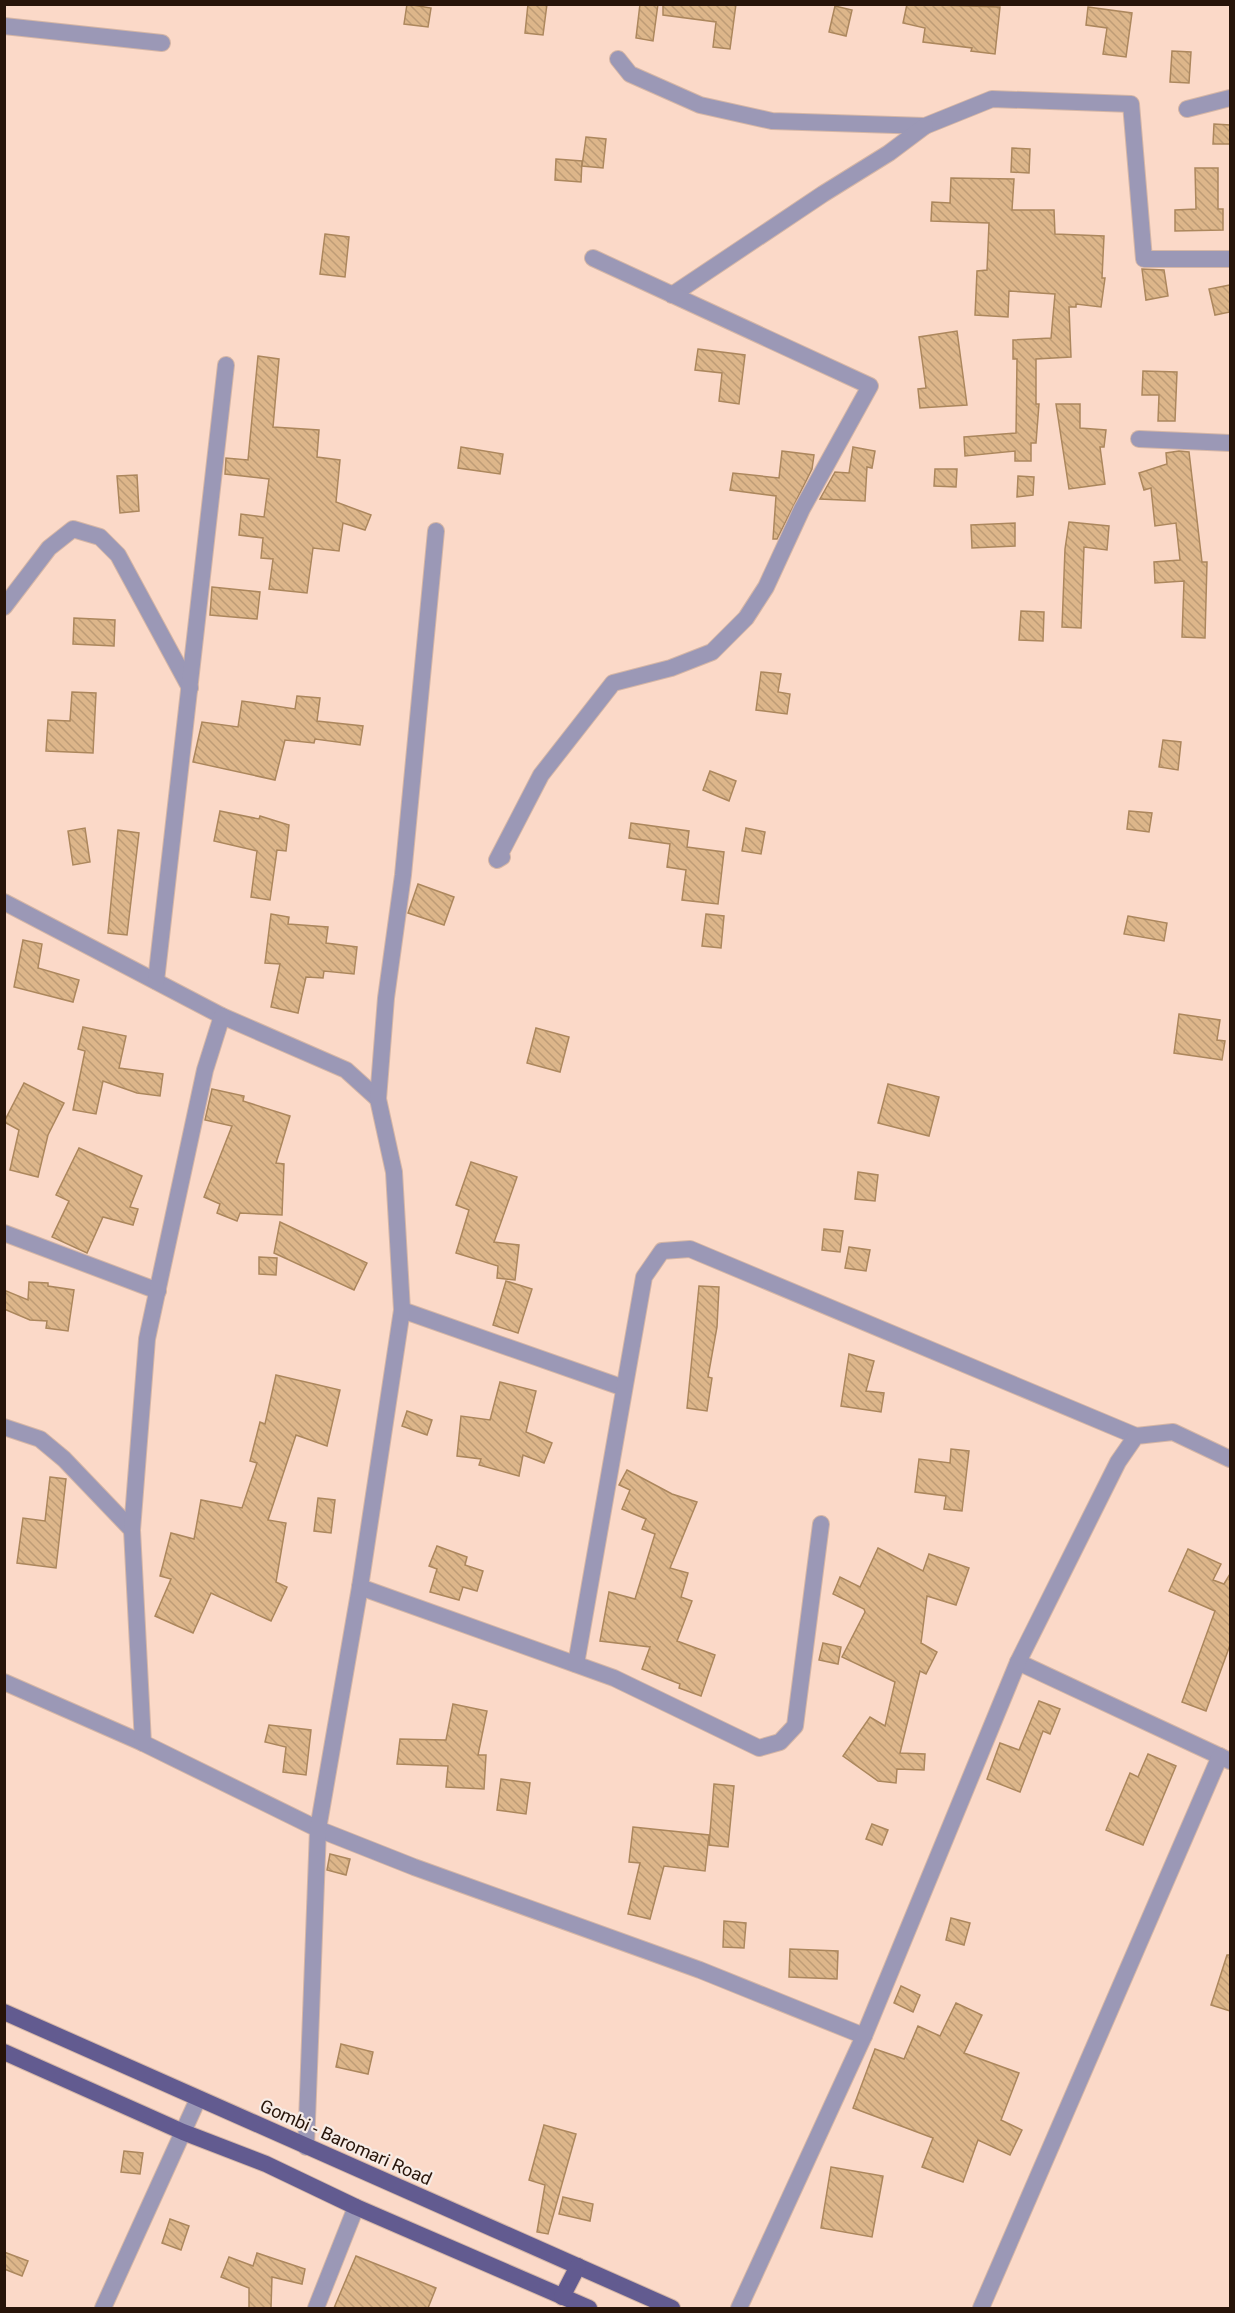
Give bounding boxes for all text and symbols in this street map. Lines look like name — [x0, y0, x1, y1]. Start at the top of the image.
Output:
street label: Gombi - Baromari Road — [257, 2095, 435, 2189]

